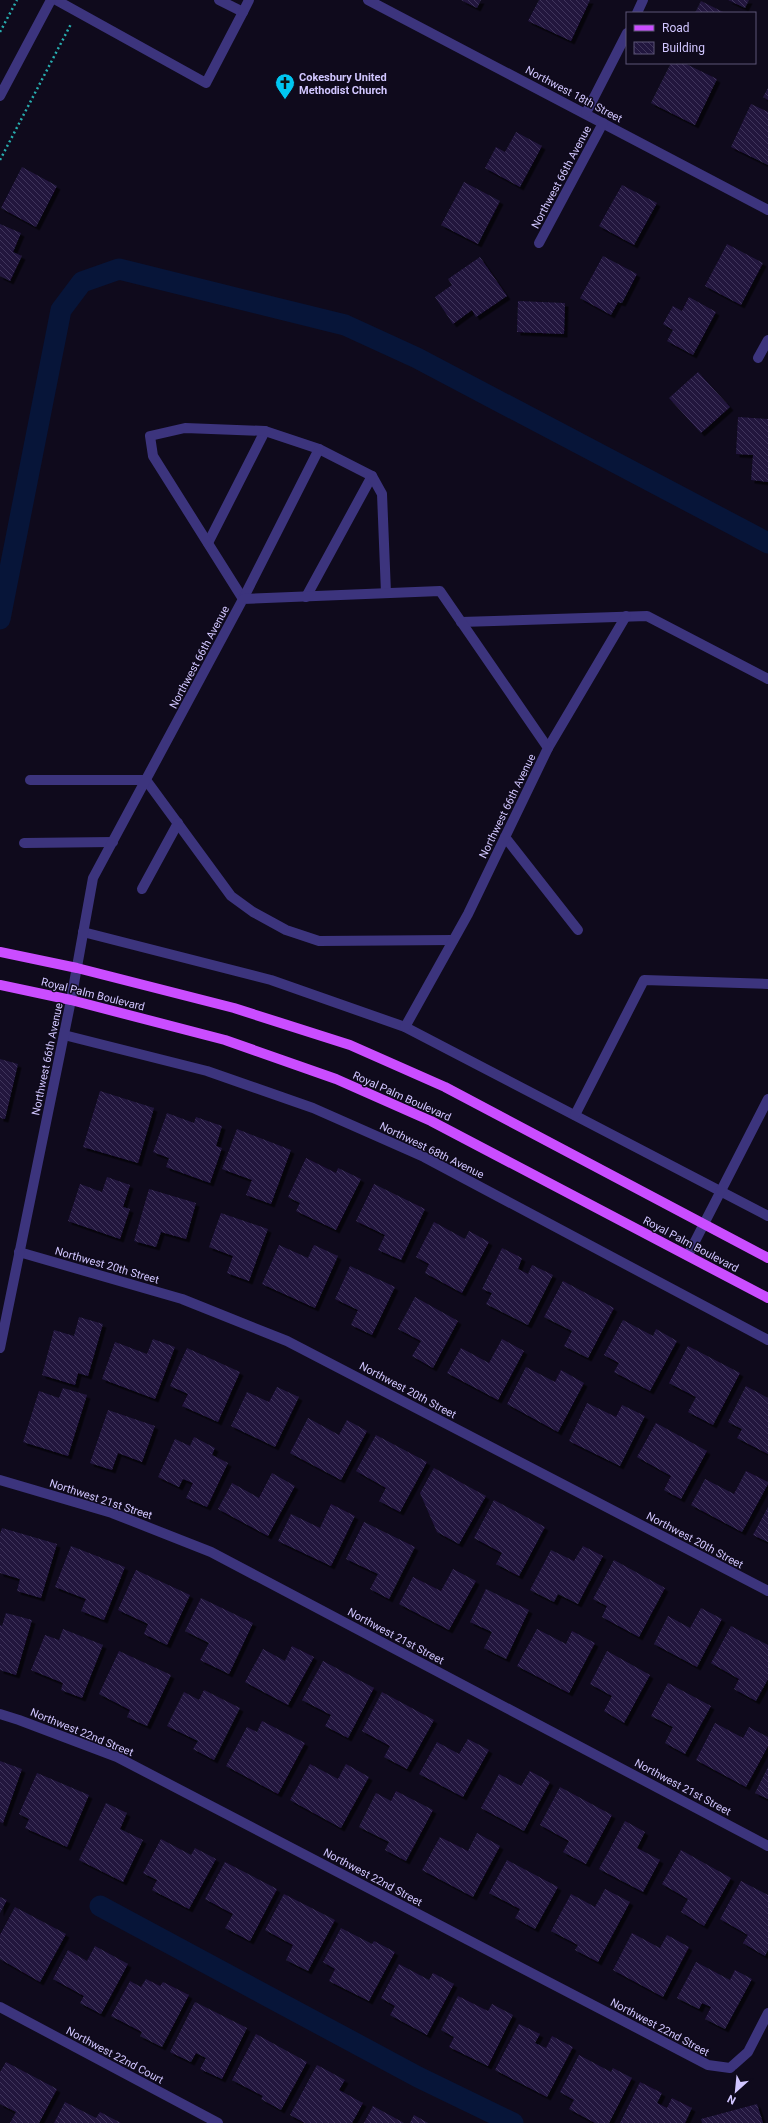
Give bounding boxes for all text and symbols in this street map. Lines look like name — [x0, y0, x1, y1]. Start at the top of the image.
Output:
legend — [626, 12, 756, 64]
text: Road — [662, 21, 690, 35]
text: Building — [662, 41, 705, 55]
street label: Northwest 18th Street — [523, 63, 625, 126]
place label: Cokesbury United Methodist Church — [299, 71, 387, 97]
church icon: Cokesbury United Methodist Church — [274, 72, 296, 100]
street label: Northwest 66th Avenue — [529, 123, 594, 231]
street label: Northwest 66th Avenue — [167, 603, 232, 711]
street label: Northwest 66th Avenue — [476, 752, 538, 861]
street label: Royal Palm Boulevard — [40, 975, 146, 1014]
street label: Northwest 66th Avenue — [29, 1002, 66, 1117]
street label: Royal Palm Boulevard — [351, 1069, 453, 1124]
street label: Northwest 68th Avenue — [377, 1119, 486, 1181]
street label: Royal Palm Boulevard — [641, 1214, 741, 1275]
street label: Northwest 20th Street — [53, 1244, 161, 1287]
street label: Northwest 20th Street — [357, 1359, 459, 1422]
street label: Northwest 21st Street — [48, 1477, 154, 1522]
street label: Northwest 20th Street — [644, 1509, 746, 1572]
street label: Northwest 21st Street — [345, 1606, 447, 1668]
street label: Northwest 22nd Street — [28, 1706, 136, 1759]
street label: Northwest 21st Street — [632, 1757, 734, 1819]
street label: Northwest 22nd Street — [321, 1846, 425, 1909]
street label: Northwest 22nd Street — [608, 1996, 712, 2059]
street label: Northwest 22nd Court — [64, 2024, 166, 2087]
north arrow — [716, 2071, 756, 2111]
text: N — [725, 2092, 738, 2107]

